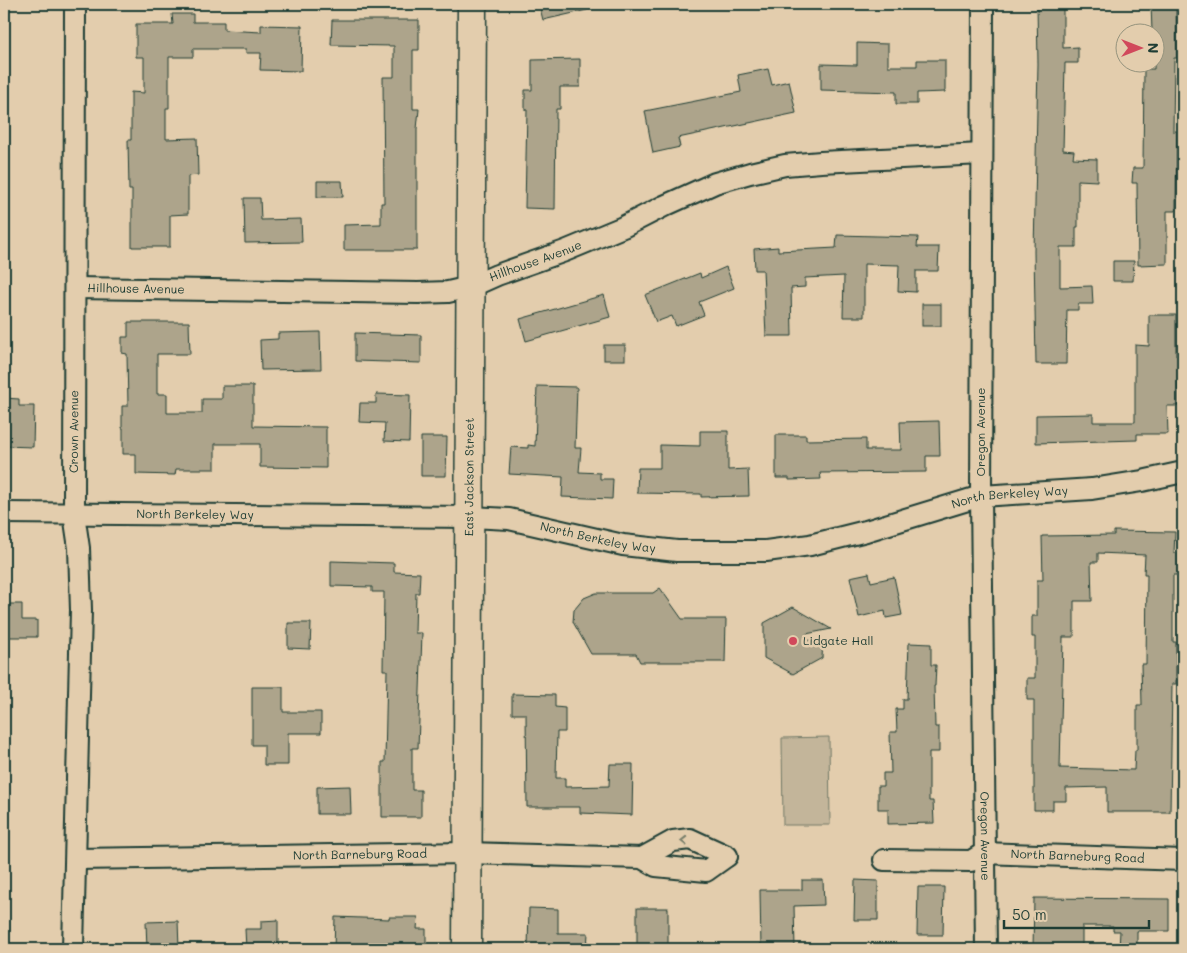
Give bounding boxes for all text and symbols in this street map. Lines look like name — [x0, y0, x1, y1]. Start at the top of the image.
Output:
north arrow — [1114, 22, 1164, 72]
text: N — [1144, 43, 1163, 53]
street label: Hillhouse Avenue — [486, 236, 584, 285]
street label: Hillhouse Avenue — [87, 279, 185, 297]
street label: Oregon Avenue — [972, 387, 988, 477]
street label: Crown Avenue — [65, 390, 81, 473]
street label: East Jackson Street — [460, 418, 477, 536]
street label: North Berkeley Way — [949, 482, 1068, 512]
street label: North Berkeley Way — [136, 505, 254, 522]
street label: North Berkeley Way — [539, 517, 657, 556]
place label: Lidgate Hall — [803, 632, 874, 648]
marker: Lidgate Hall — [787, 635, 799, 647]
street label: Oregon Avenue — [977, 791, 994, 881]
one-way arrow — [679, 835, 687, 846]
street label: North Barneburg Road — [293, 845, 427, 863]
street label: North Barneburg Road — [1010, 845, 1145, 866]
scale bar — [1004, 898, 1150, 930]
text: 50 m — [1012, 904, 1047, 924]

